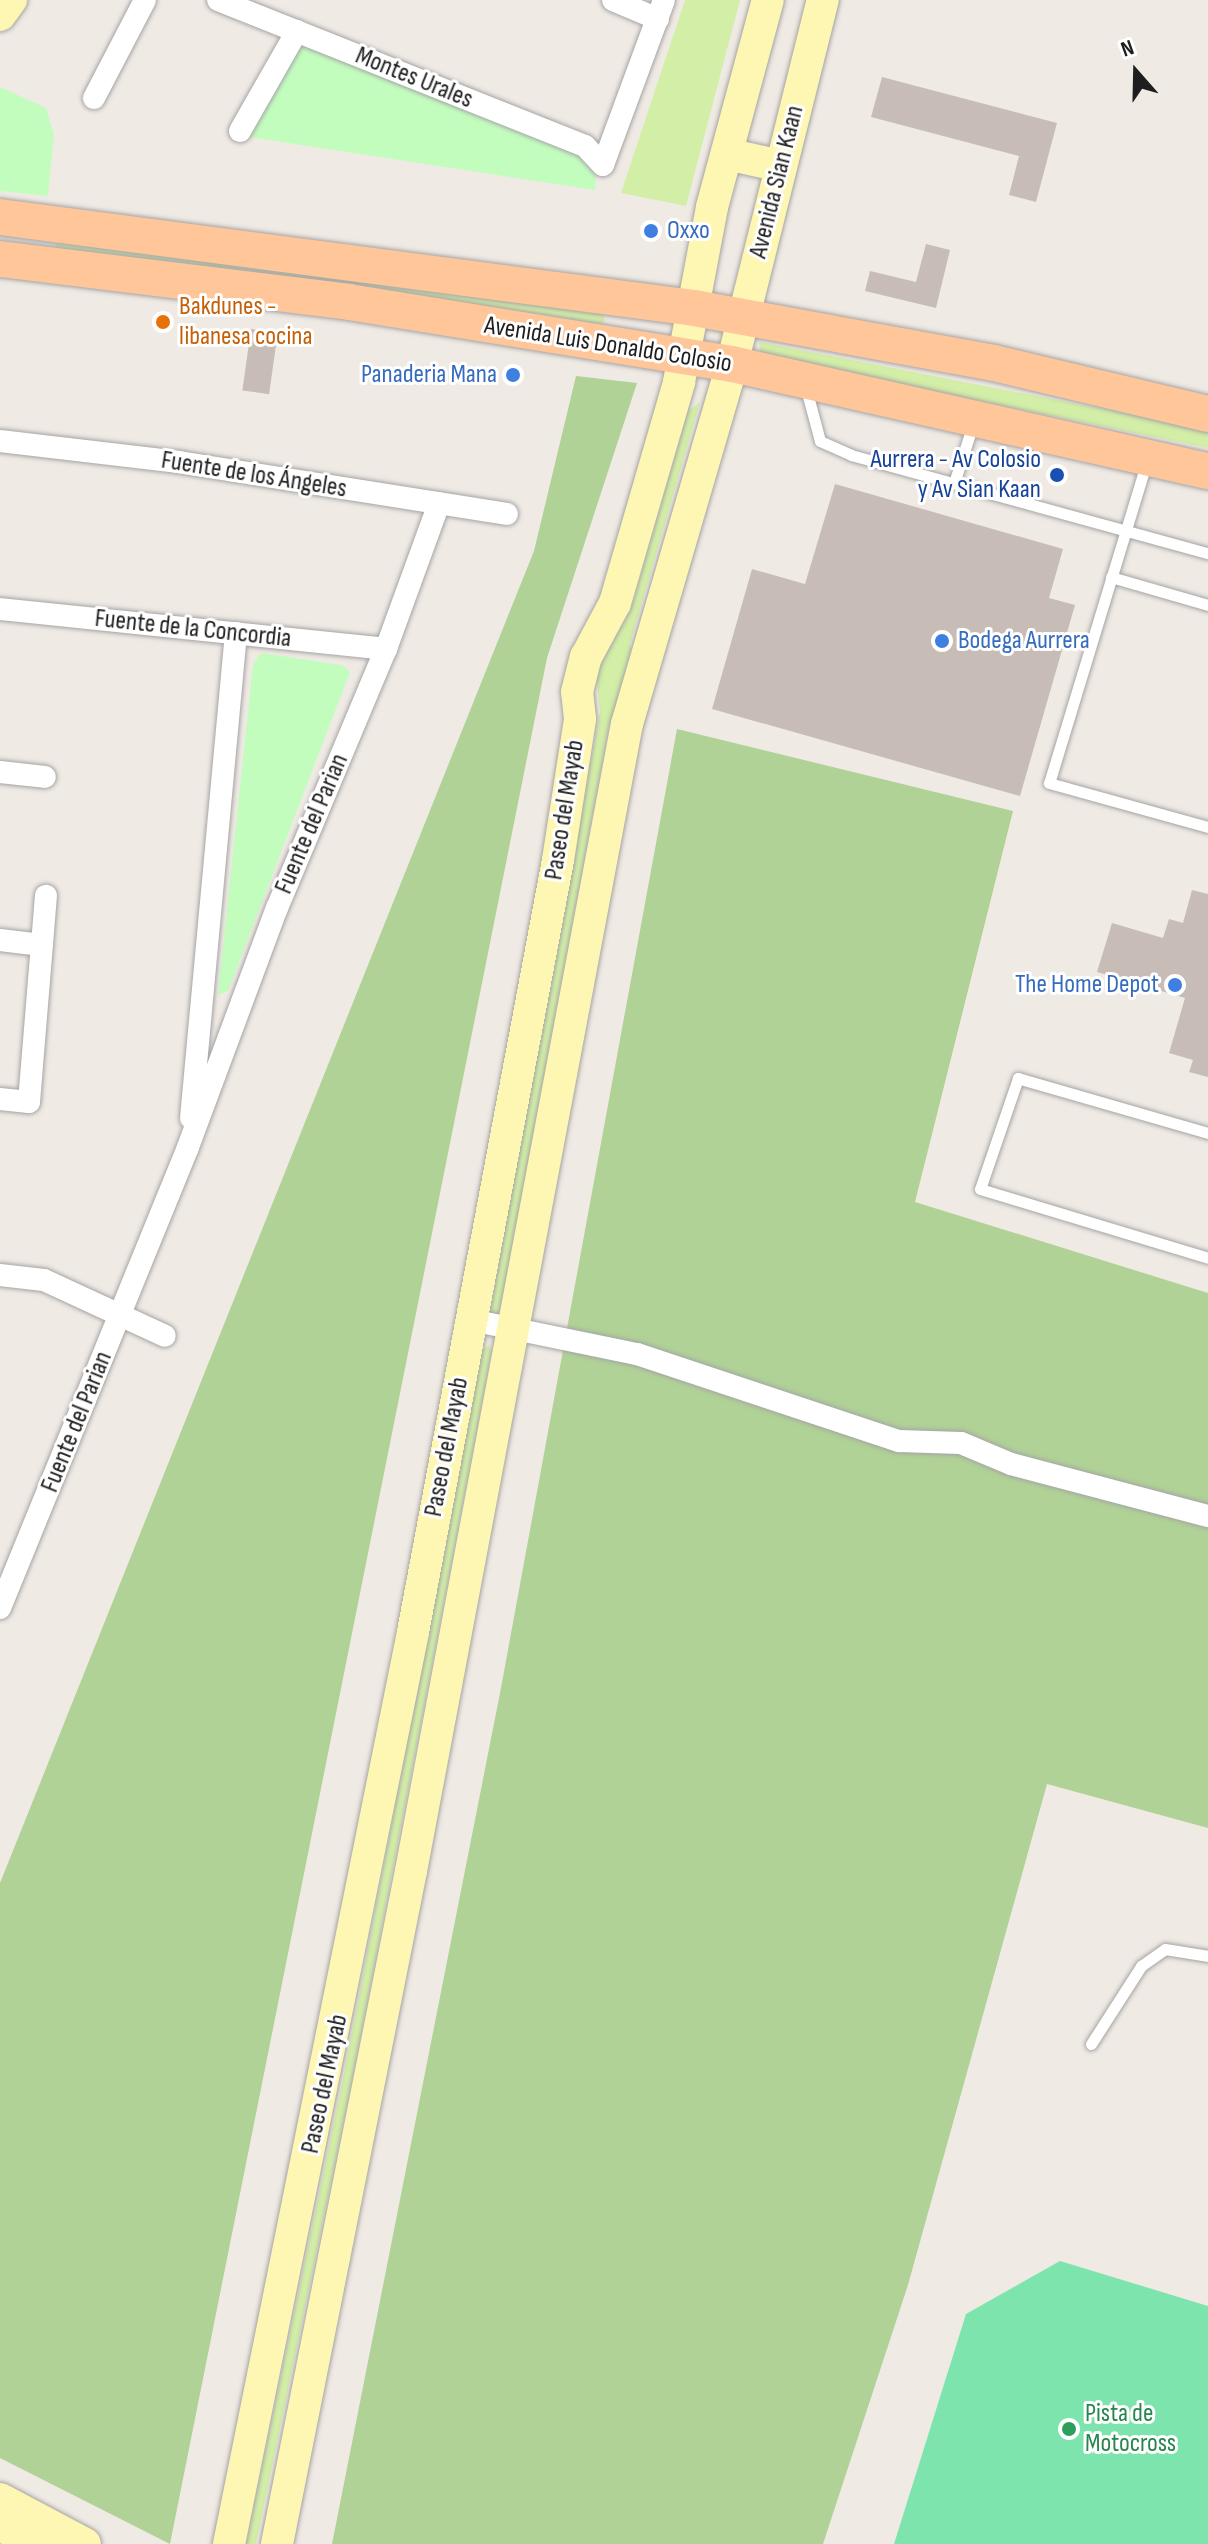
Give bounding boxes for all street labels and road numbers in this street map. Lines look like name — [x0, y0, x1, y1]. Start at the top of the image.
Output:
street label: Montes Urales — [351, 40, 477, 116]
street label: Avenida Sian Kaan — [743, 103, 811, 261]
street label: Avenida Luis Donaldo Colosio — [482, 310, 734, 380]
street label: Fuente de los Ángeles — [159, 445, 349, 505]
street label: Fuente de la Concordia — [93, 603, 293, 655]
street label: Paseo del Mayab — [539, 738, 591, 882]
street label: Fuente del Parian — [269, 749, 355, 899]
street label: Fuente del Parian — [35, 1347, 119, 1497]
street label: Paseo del Mayab — [418, 1375, 476, 1519]
street label: Paseo del Mayab — [295, 2012, 355, 2156]

